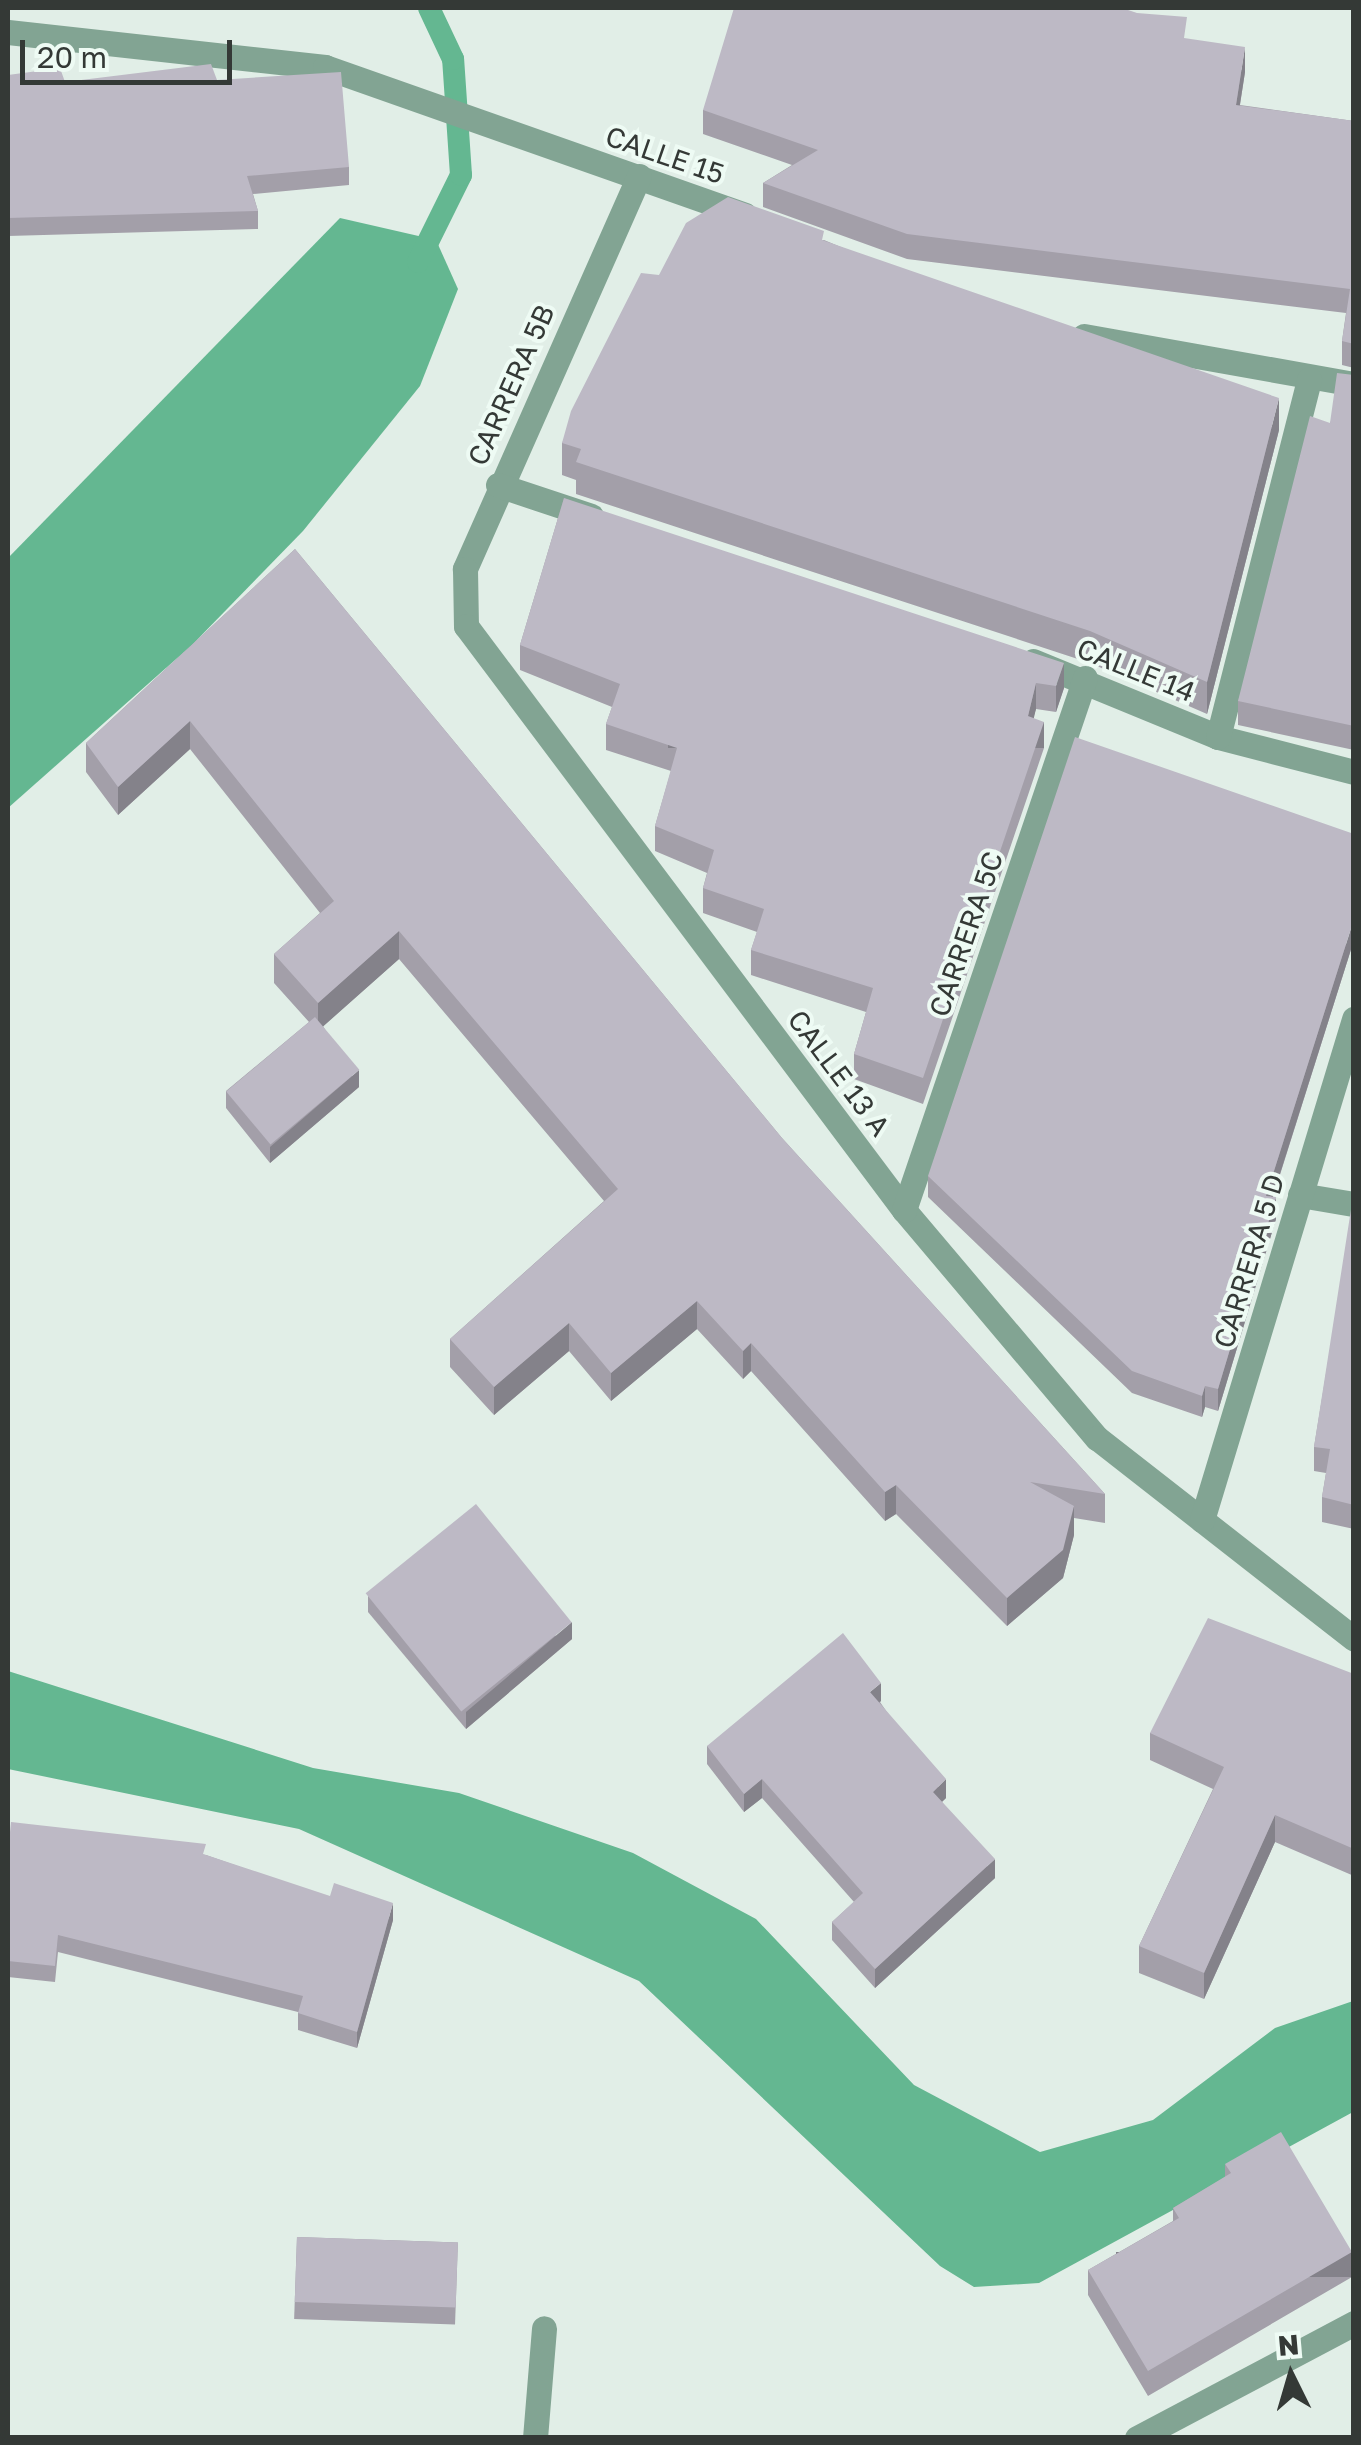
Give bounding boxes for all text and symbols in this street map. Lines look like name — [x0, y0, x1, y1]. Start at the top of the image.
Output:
scale bar — [25, 20, 238, 82]
text: 20 m — [37, 39, 107, 75]
street label: CALLE 15 — [601, 119, 729, 191]
street label: CARRERA 5B — [461, 300, 561, 470]
street label: CALLE 14 — [1072, 631, 1200, 709]
street label: CARRERA 5C — [922, 847, 1010, 1021]
street label: CALLE 13 A — [781, 1003, 897, 1143]
street label: CARRERA 5 D — [1207, 1170, 1291, 1352]
north arrow — [1241, 2325, 1341, 2425]
text: N — [1276, 2327, 1300, 2362]

